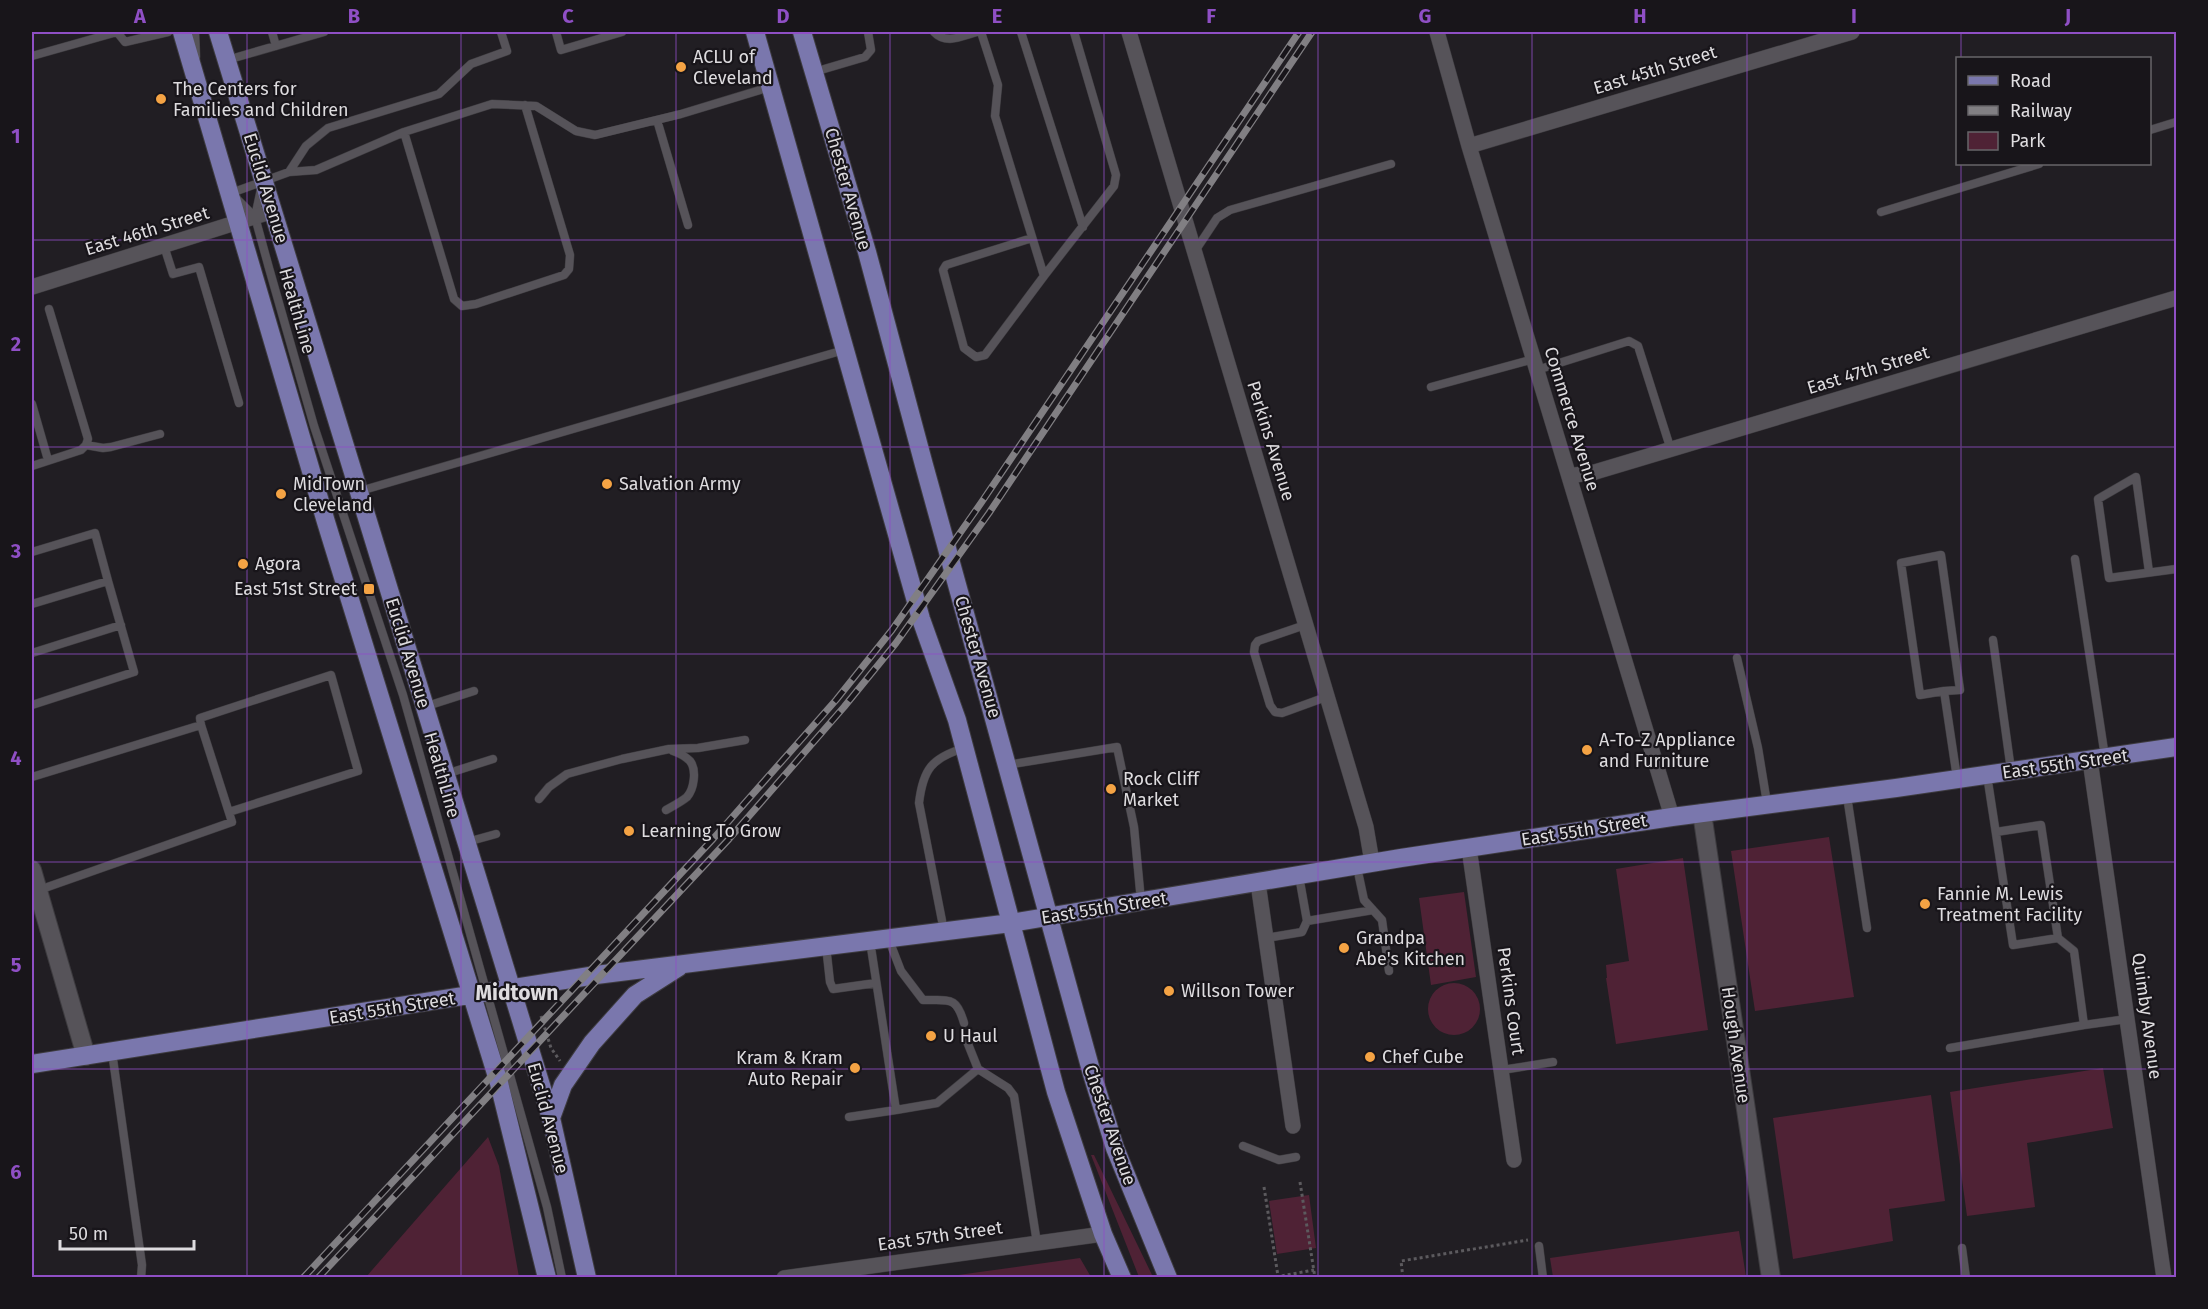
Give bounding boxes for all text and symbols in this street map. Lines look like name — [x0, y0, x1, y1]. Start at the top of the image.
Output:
text: A — [133, 4, 147, 28]
text: B — [348, 4, 360, 28]
text: C — [562, 4, 574, 28]
text: D — [776, 4, 790, 28]
text: E — [992, 4, 1002, 28]
text: F — [1206, 4, 1216, 28]
text: G — [1419, 4, 1431, 28]
text: H — [1633, 4, 1647, 28]
text: I — [1851, 4, 1857, 28]
text: J — [2064, 4, 2071, 28]
street label: East 45th Street — [1591, 41, 1720, 99]
place label: ACLU of Cleveland — [693, 46, 773, 89]
legend — [1956, 57, 2151, 165]
marker: ACLU of Cleveland — [674, 60, 688, 74]
text: Road — [2010, 70, 2052, 92]
place label: The Centers for Families and Children — [173, 78, 349, 121]
marker: The Centers for Families and Children — [154, 92, 168, 106]
text: Railway — [2010, 100, 2072, 122]
text: 1 — [11, 124, 21, 148]
street label: Chester Avenue — [820, 125, 876, 253]
street label: Euclid Avenue — [239, 130, 293, 246]
text: Park — [2010, 130, 2046, 152]
street label: East 46th Street — [82, 202, 212, 260]
street label: HealthLine — [274, 266, 320, 356]
text: 2 — [11, 332, 21, 356]
street label: East 47th Street — [1804, 341, 1932, 399]
street label: Commerce Avenue — [1540, 344, 1604, 494]
street label: Perkins Avenue — [1242, 378, 1300, 504]
place label: MidTown Cleveland — [293, 473, 373, 516]
place label: Salvation Army — [619, 473, 741, 495]
marker: Salvation Army — [600, 477, 614, 491]
marker: MidTown Cleveland — [274, 487, 288, 501]
text: 3 — [10, 539, 21, 563]
place label: Agora — [255, 553, 301, 575]
marker: Agora — [236, 557, 250, 571]
place label: East 51st Street — [234, 578, 357, 600]
marker: East 51st Street — [362, 582, 376, 596]
street label: Chester Avenue — [950, 593, 1006, 721]
street label: Euclid Avenue — [381, 595, 435, 711]
place label: A-To-Z Appliance and Furniture — [1599, 729, 1736, 772]
street label: HealthLine — [419, 730, 465, 820]
marker: A-To-Z Appliance and Furniture — [1580, 743, 1594, 757]
street label: East 55th Street — [2001, 744, 2130, 784]
text: 4 — [10, 746, 22, 770]
place label: Rock Cliff Market — [1123, 768, 1201, 811]
marker: Rock Cliff Market — [1104, 782, 1118, 796]
street label: East 55th Street — [1519, 809, 1649, 851]
place label: Learning To Grow — [641, 820, 781, 842]
marker: Learning To Grow — [622, 824, 636, 838]
place label: Fannie M. Lewis Treatment Facility — [1937, 883, 2082, 926]
street label: East 55th Street — [1039, 887, 1169, 929]
marker: Fannie M. Lewis Treatment Facility — [1918, 897, 1932, 911]
place label: Grandpa Abe's Kitchen — [1356, 927, 1465, 970]
marker: Grandpa Abe's Kitchen — [1337, 941, 1351, 955]
street label: Perkins Court — [1493, 946, 1530, 1057]
street label: Quimby Avenue — [2127, 951, 2167, 1081]
text: 5 — [11, 953, 22, 977]
district label: Midtown — [476, 980, 558, 1006]
place label: Willson Tower — [1181, 980, 1294, 1002]
marker: Willson Tower — [1162, 984, 1176, 998]
street label: Hough Avenue — [1717, 985, 1755, 1105]
street label: East 55th Street — [327, 987, 457, 1029]
place label: U Haul — [943, 1025, 997, 1047]
marker: U Haul — [924, 1029, 938, 1043]
place label: Chef Cube — [1382, 1046, 1464, 1068]
place label: Kram & Kram Auto Repair — [736, 1047, 843, 1090]
marker: Chef Cube — [1363, 1050, 1377, 1064]
street label: Euclid Avenue — [523, 1060, 573, 1176]
marker: Kram & Kram Auto Repair — [848, 1061, 862, 1075]
street label: Chester Avenue — [1079, 1062, 1141, 1188]
text: 6 — [10, 1160, 22, 1184]
scale bar — [60, 1213, 194, 1251]
street label: East 57th Street — [876, 1216, 1004, 1256]
text: 50 m — [69, 1223, 108, 1245]

